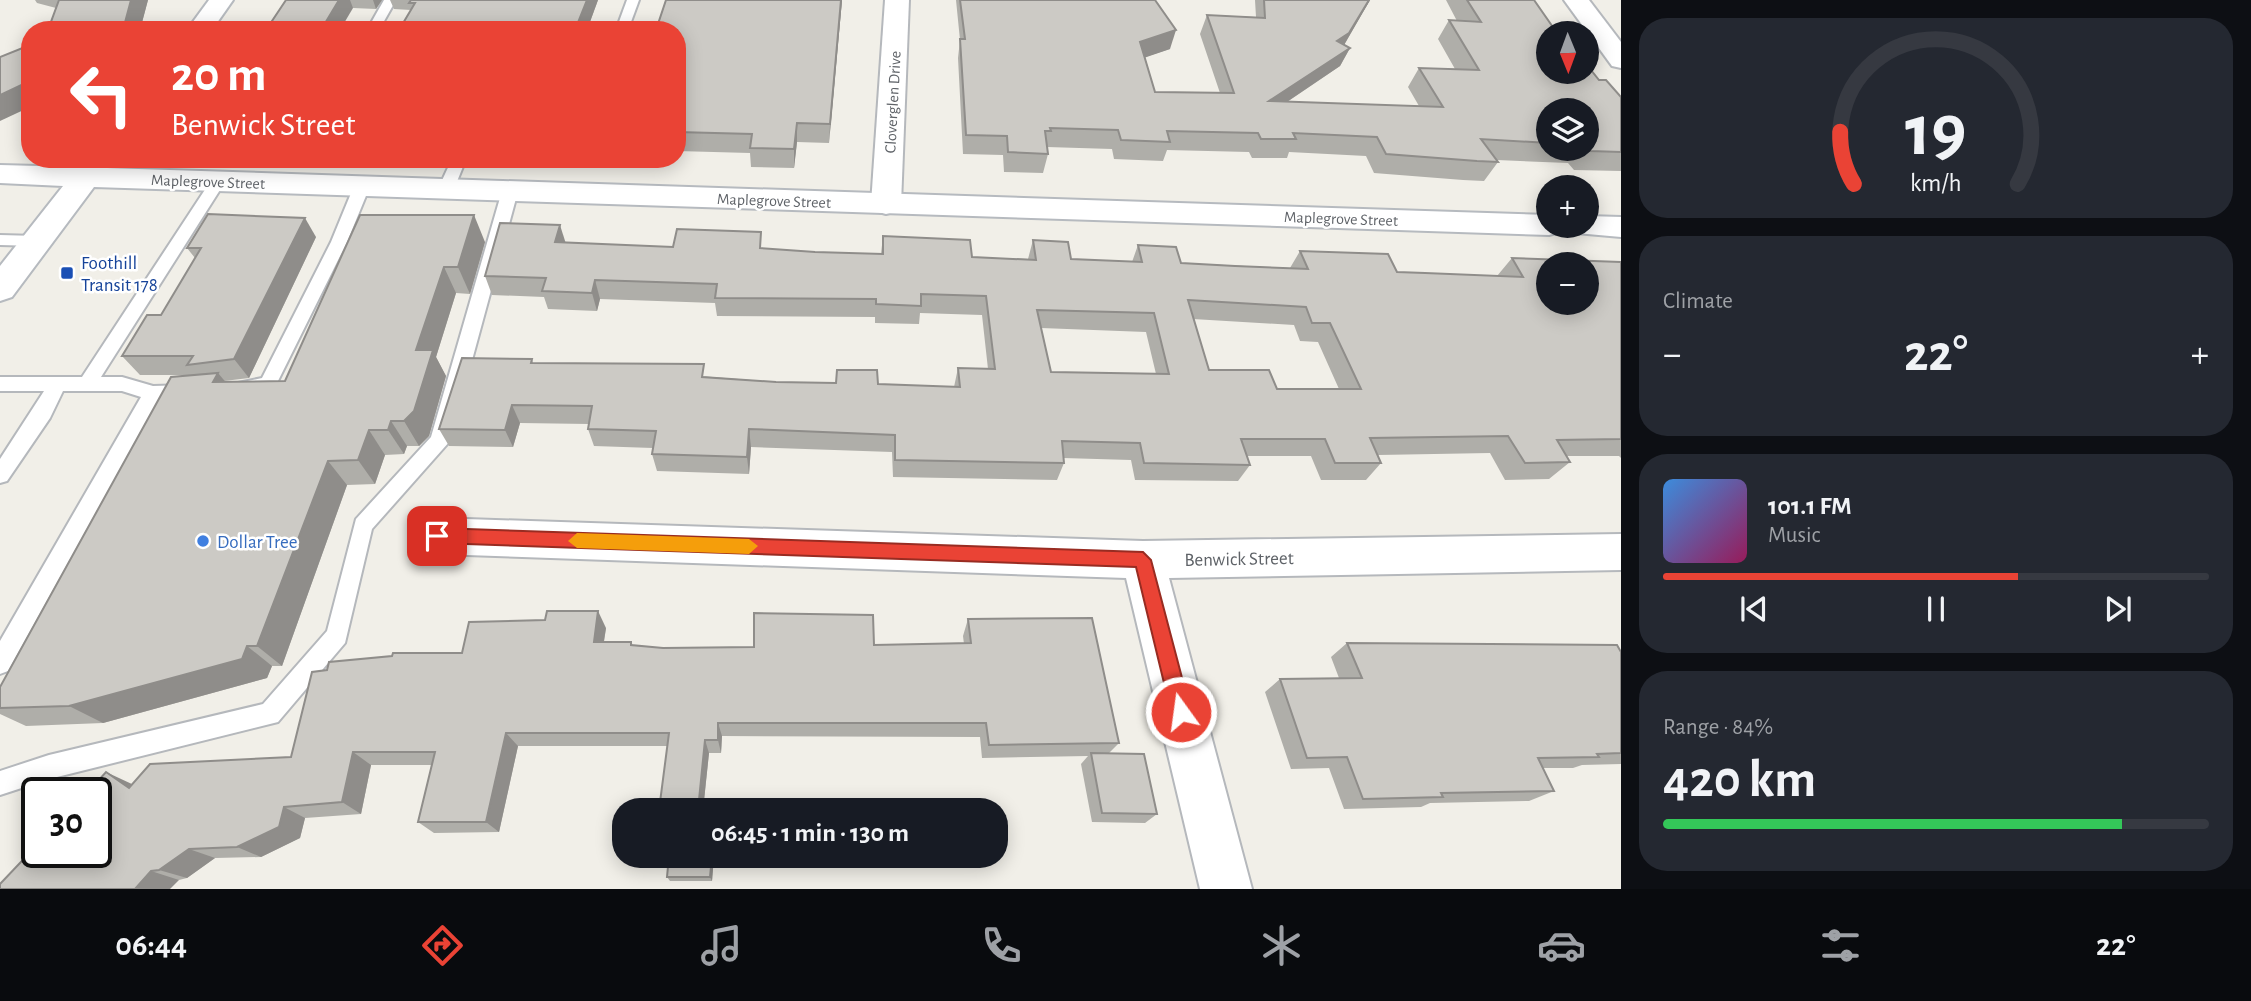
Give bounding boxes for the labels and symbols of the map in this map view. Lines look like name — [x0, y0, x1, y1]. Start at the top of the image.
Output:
north arrow — [1536, 21, 1600, 84]
street label: Cloverglen Drive — [882, 51, 904, 154]
street label: Maplegrove Street — [151, 172, 265, 192]
street label: Maplegrove Street — [717, 191, 831, 211]
street label: Maplegrove Street — [1284, 209, 1398, 229]
place label: Foothill Transit 178 — [81, 254, 158, 295]
marker: Foothill Transit 178 — [59, 265, 75, 281]
pin — [407, 506, 467, 566]
marker: Dollar Tree — [195, 533, 211, 549]
place label: Dollar Tree — [217, 533, 298, 552]
street label: Benwick Street — [1184, 549, 1294, 570]
position arrow — [1144, 675, 1218, 749]
speed limit sign: 30 — [21, 777, 112, 868]

